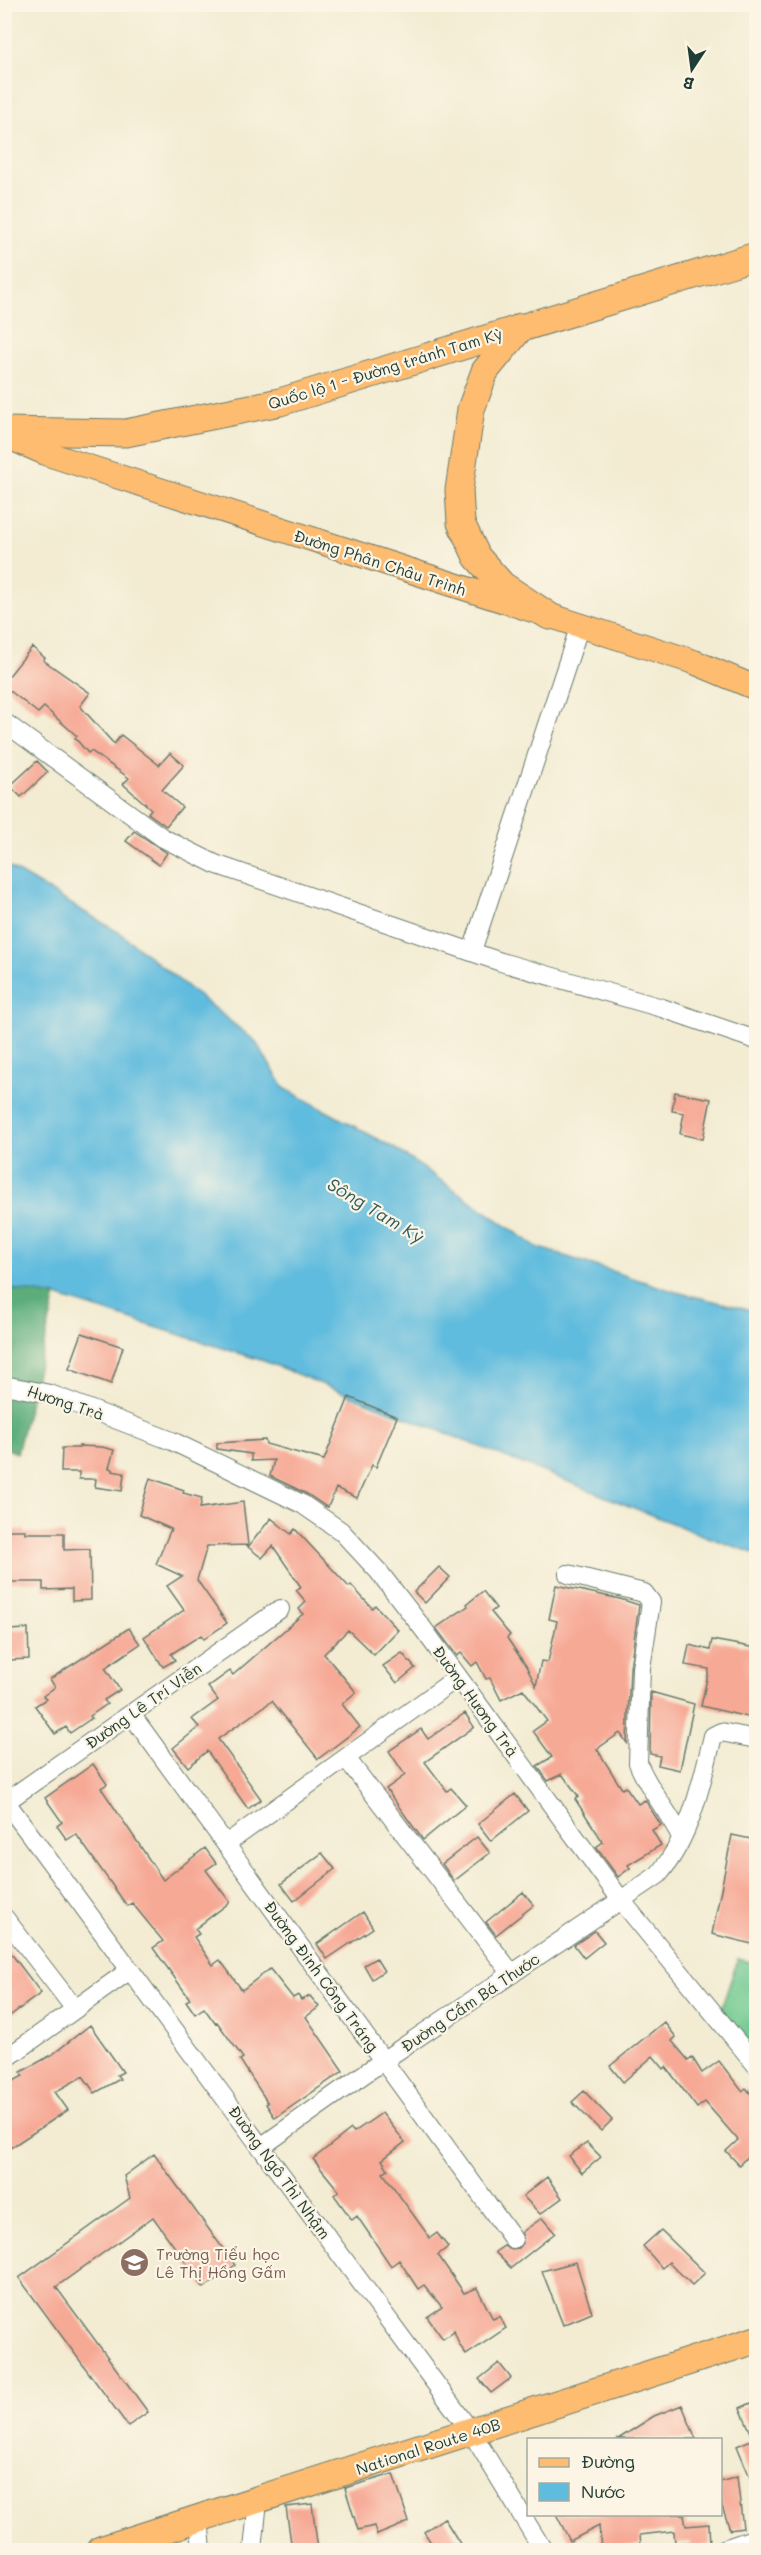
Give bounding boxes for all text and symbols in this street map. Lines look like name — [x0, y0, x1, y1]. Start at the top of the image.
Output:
north arrow — [662, 39, 722, 99]
text: B — [681, 73, 696, 96]
street label: Quốc lộ 1 - Đường tránh Tam Kỳ — [265, 322, 505, 414]
street label: Đường Phân Châu Trình — [291, 524, 469, 600]
water label: Sông Tam Kỳ — [323, 1172, 429, 1249]
street label: Hương Trà — [25, 1380, 107, 1424]
street label: Đường Hương Trà — [428, 1641, 524, 1761]
street label: Đường Lê Trí Viễn — [81, 1657, 205, 1753]
street label: Đường Đinh Công Tráng — [260, 1896, 384, 2056]
street label: Đường Cầm Bá Thước — [397, 1948, 543, 2056]
street label: Đường Ngô Thì Nhậm — [224, 2101, 336, 2243]
place label: Trường Tiểu học Lê Thị Hồng Gấm — [156, 2243, 286, 2282]
school or university icon: Trường Tiểu học Lê Thị Hồng Gấm — [119, 2246, 151, 2278]
street label: National Route 40B — [353, 2413, 503, 2479]
legend — [527, 2438, 722, 2516]
text: Đường — [581, 2449, 635, 2473]
text: Nước — [581, 2479, 625, 2503]

